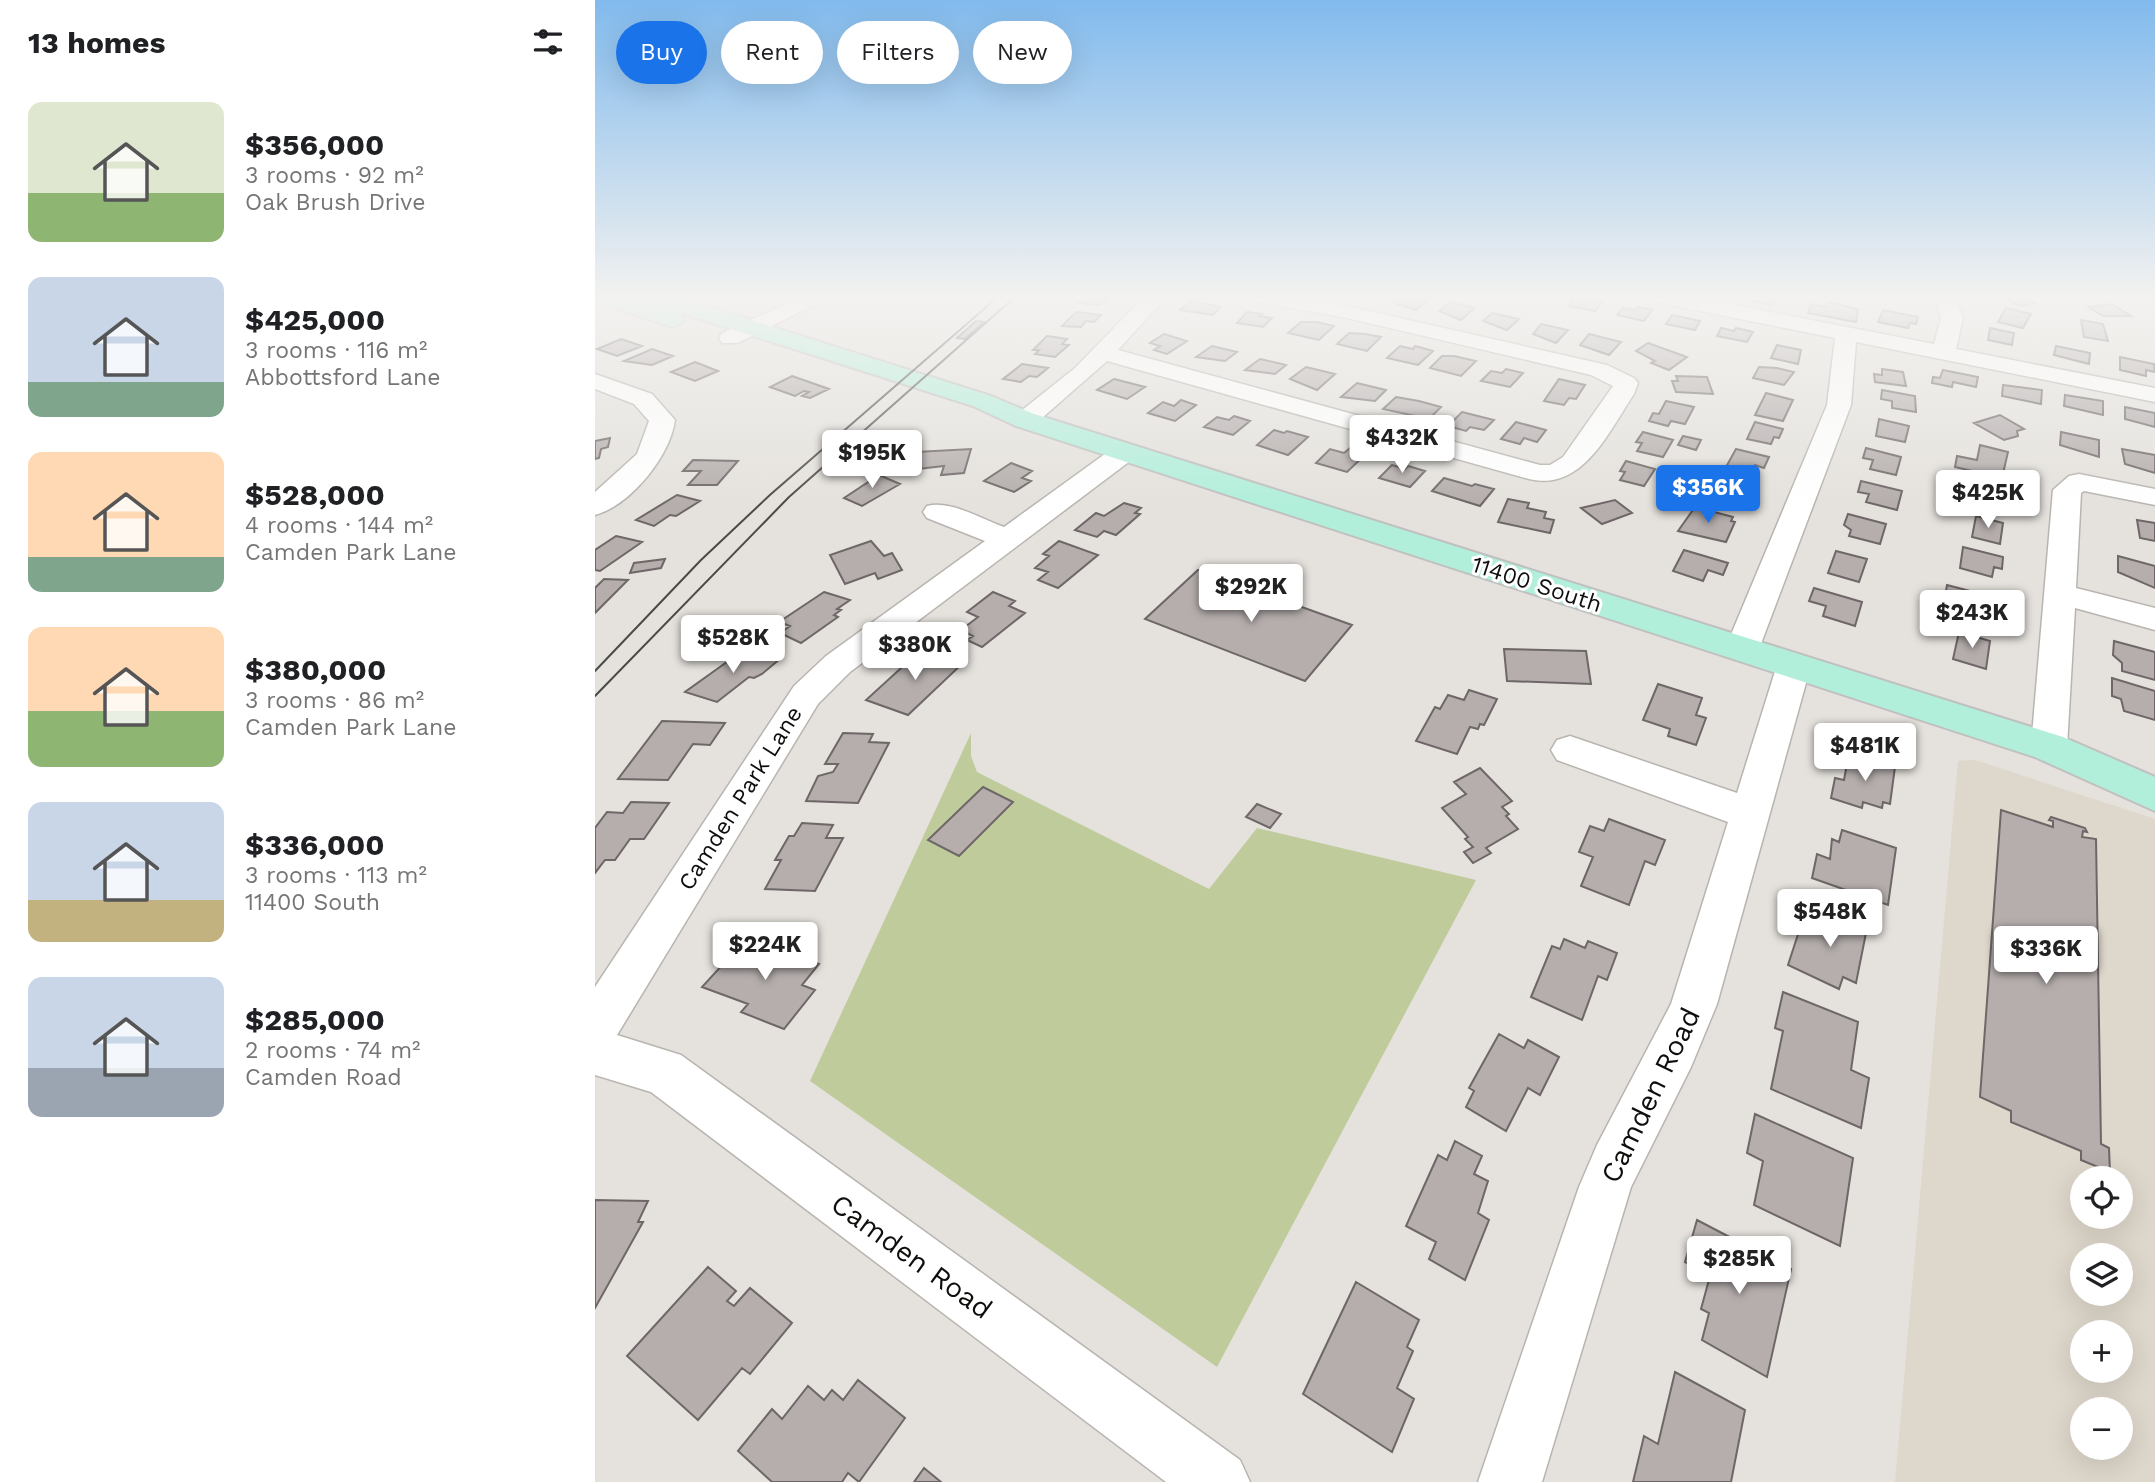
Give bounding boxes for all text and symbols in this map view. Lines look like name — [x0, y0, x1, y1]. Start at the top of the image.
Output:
chip: Buy — [616, 21, 707, 84]
chip: Rent — [721, 21, 823, 84]
chip: Filters — [837, 21, 959, 84]
chip: New — [973, 21, 1072, 84]
icon: filters — [529, 23, 567, 61]
text: 13 homes — [28, 25, 165, 60]
text: $356,000 — [245, 127, 384, 162]
icon: home — [84, 130, 168, 214]
text: 3 rooms · 92 m² — [245, 162, 424, 189]
text: Oak Brush Drive — [245, 189, 426, 216]
text: $425,000 — [245, 302, 385, 337]
icon: home — [84, 305, 168, 389]
text: 3 rooms · 116 m² — [245, 337, 427, 364]
text: Abbottsford Lane — [245, 364, 441, 391]
pin: $432K — [1353, 416, 1451, 475]
text: $432K — [1366, 424, 1438, 451]
pin: $195K — [823, 430, 921, 490]
text: $195K — [838, 439, 906, 466]
pin: $356K — [1659, 466, 1757, 525]
pin: $425K — [1939, 470, 2037, 530]
text: $356K — [1672, 474, 1744, 501]
text: $528,000 — [245, 477, 385, 512]
text: $425K — [1952, 479, 2024, 506]
icon: home — [84, 480, 168, 564]
text: 4 rooms · 144 m² — [245, 512, 433, 539]
text: Camden Park Lane — [245, 539, 457, 566]
street label: 11400 South — [1468, 551, 1605, 618]
pin: $292K — [1202, 564, 1300, 624]
text: $292K — [1215, 573, 1287, 600]
pin: $243K — [1923, 590, 2021, 650]
text: $243K — [1936, 599, 2008, 626]
pin: $528K — [684, 616, 782, 675]
pin: $380K — [866, 622, 964, 682]
text: $528K — [697, 624, 769, 651]
text: $380K — [878, 631, 952, 658]
text: $380,000 — [245, 652, 386, 687]
icon: home — [84, 655, 168, 739]
text: 3 rooms · 86 m² — [245, 687, 424, 714]
street label: Camden Park Lane — [673, 701, 808, 895]
text: Camden Park Lane — [245, 714, 457, 741]
pin: $481K — [1816, 724, 1914, 783]
text: $481K — [1830, 732, 1900, 759]
text: $336,000 — [245, 827, 385, 862]
icon: home — [84, 830, 168, 914]
text: 3 rooms · 113 m² — [245, 862, 427, 889]
text: 11400 South — [245, 889, 380, 916]
pin: $548K — [1781, 890, 1879, 949]
text: $548K — [1793, 898, 1867, 925]
pin: $224K — [716, 922, 814, 982]
pin: $336K — [1997, 926, 2095, 986]
text: $224K — [729, 931, 801, 958]
text: $336K — [2010, 935, 2082, 962]
text: $285,000 — [245, 1002, 385, 1037]
street label: Camden Road — [1594, 1002, 1707, 1188]
icon: home — [84, 1005, 168, 1089]
text: 2 rooms · 74 m² — [245, 1037, 420, 1064]
text: Camden Road — [245, 1064, 402, 1091]
map controls — [2070, 1166, 2133, 1460]
button: locate — [2070, 1166, 2133, 1229]
street label: Camden Road — [825, 1187, 999, 1326]
pin: $285K — [1690, 1236, 1788, 1296]
button: layers — [2070, 1243, 2133, 1306]
text: $285K — [1703, 1245, 1775, 1272]
button: + — [2070, 1320, 2133, 1383]
button: − — [2070, 1397, 2133, 1460]

